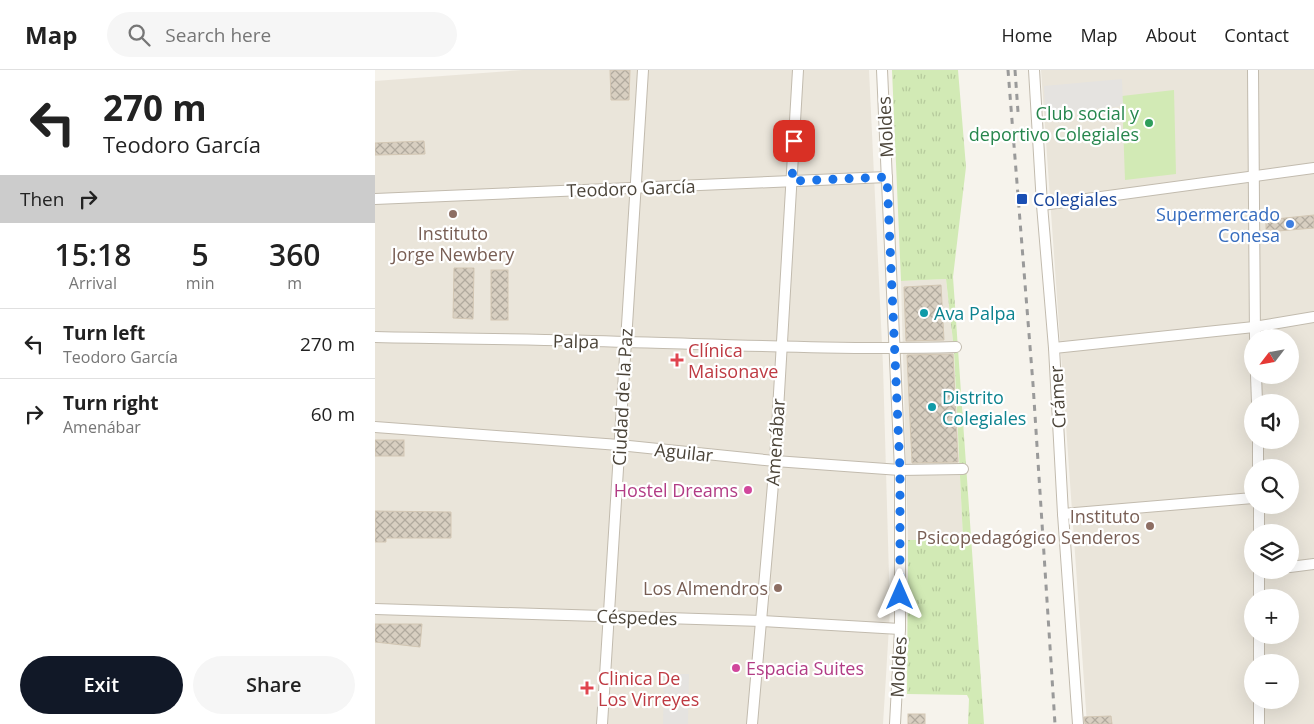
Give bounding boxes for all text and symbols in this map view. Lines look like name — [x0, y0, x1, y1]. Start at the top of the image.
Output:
search box — [107, 12, 457, 57]
text: Map — [25, 18, 77, 51]
icon: search — [125, 21, 153, 49]
text: Search here — [165, 22, 271, 48]
text: Home — [1002, 23, 1052, 47]
text: Map — [1080, 23, 1118, 47]
text: About — [1146, 23, 1196, 47]
text: Contact — [1224, 23, 1289, 47]
text: 270 m — [103, 84, 207, 131]
icon: left — [20, 90, 85, 155]
street label: Moldes — [871, 96, 899, 158]
place label: Club social y deportivo Colegiales — [969, 101, 1140, 146]
marker: Club social y deportivo Colegiales — [1143, 117, 1155, 129]
pin — [773, 120, 815, 162]
icon: arrive — [780, 127, 808, 155]
text: Teodoro García — [103, 129, 261, 159]
street label: Teodoro García — [566, 174, 696, 202]
icon: right — [74, 185, 102, 213]
text: Then — [20, 186, 64, 212]
place label: Colegiales — [1033, 187, 1117, 211]
marker: Colegiales — [1015, 192, 1029, 206]
place label: Supermercado Conesa — [1156, 202, 1280, 247]
marker: Instituto Jorge Newbery — [447, 208, 459, 220]
marker: Supermercado Conesa — [1284, 218, 1296, 230]
place label: Instituto Jorge Newbery — [390, 221, 515, 266]
text: 15:18 — [55, 234, 131, 275]
text: 5 — [192, 234, 209, 275]
text: 360 — [269, 234, 320, 275]
text: Arrival — [69, 272, 117, 294]
text: min — [186, 272, 215, 294]
text: m — [287, 272, 302, 294]
place label: Ava Palpa — [934, 301, 1015, 325]
marker: Ava Palpa — [918, 307, 930, 319]
text: Turn left — [63, 320, 145, 346]
street label: Ciudad de la Paz — [606, 328, 638, 466]
street label: Palpa — [553, 329, 599, 353]
north arrow — [1244, 329, 1299, 384]
map controls — [1244, 329, 1299, 709]
icon: left — [20, 330, 48, 358]
text: 270 m — [300, 331, 355, 357]
place label: Clínica Maisonave — [688, 338, 778, 383]
text: Teodoro García — [63, 346, 178, 368]
marker: Clínica Maisonave — [670, 353, 684, 367]
street label: Crámer — [1043, 364, 1071, 429]
place label: Distrito Colegiales — [942, 385, 1026, 430]
text: Turn right — [63, 390, 158, 416]
button: sound — [1244, 394, 1299, 449]
street label: Amenábar — [760, 397, 790, 487]
icon: right — [20, 400, 48, 428]
text: 60 m — [311, 401, 355, 427]
marker: Distrito Colegiales — [926, 401, 938, 413]
text: Amenábar — [63, 416, 141, 438]
street label: Aguilar — [654, 437, 715, 467]
button: search — [1244, 459, 1299, 514]
place label: Hostel Dreams — [614, 478, 738, 502]
marker: Hostel Dreams — [742, 484, 754, 496]
place label: Instituto Psicopedagógico Senderos — [917, 504, 1140, 549]
marker: Instituto Psicopedagógico Senderos — [1144, 520, 1156, 532]
button: layers — [1244, 524, 1299, 579]
position arrow — [873, 568, 925, 620]
place label: Los Almendros — [643, 576, 768, 600]
marker: Los Almendros — [772, 582, 784, 594]
button: + — [1244, 589, 1299, 644]
street label: Céspedes — [596, 604, 678, 630]
street label: Moldes — [884, 636, 912, 698]
button: − — [1244, 654, 1299, 709]
button: Exit — [20, 656, 183, 714]
button: Share — [193, 656, 355, 714]
place label: Espacia Suites — [746, 656, 864, 680]
marker: Espacia Suites — [730, 662, 742, 674]
place label: Clinica De Los Virreyes — [598, 666, 699, 711]
marker: Clinica De Los Virreyes — [580, 681, 594, 695]

